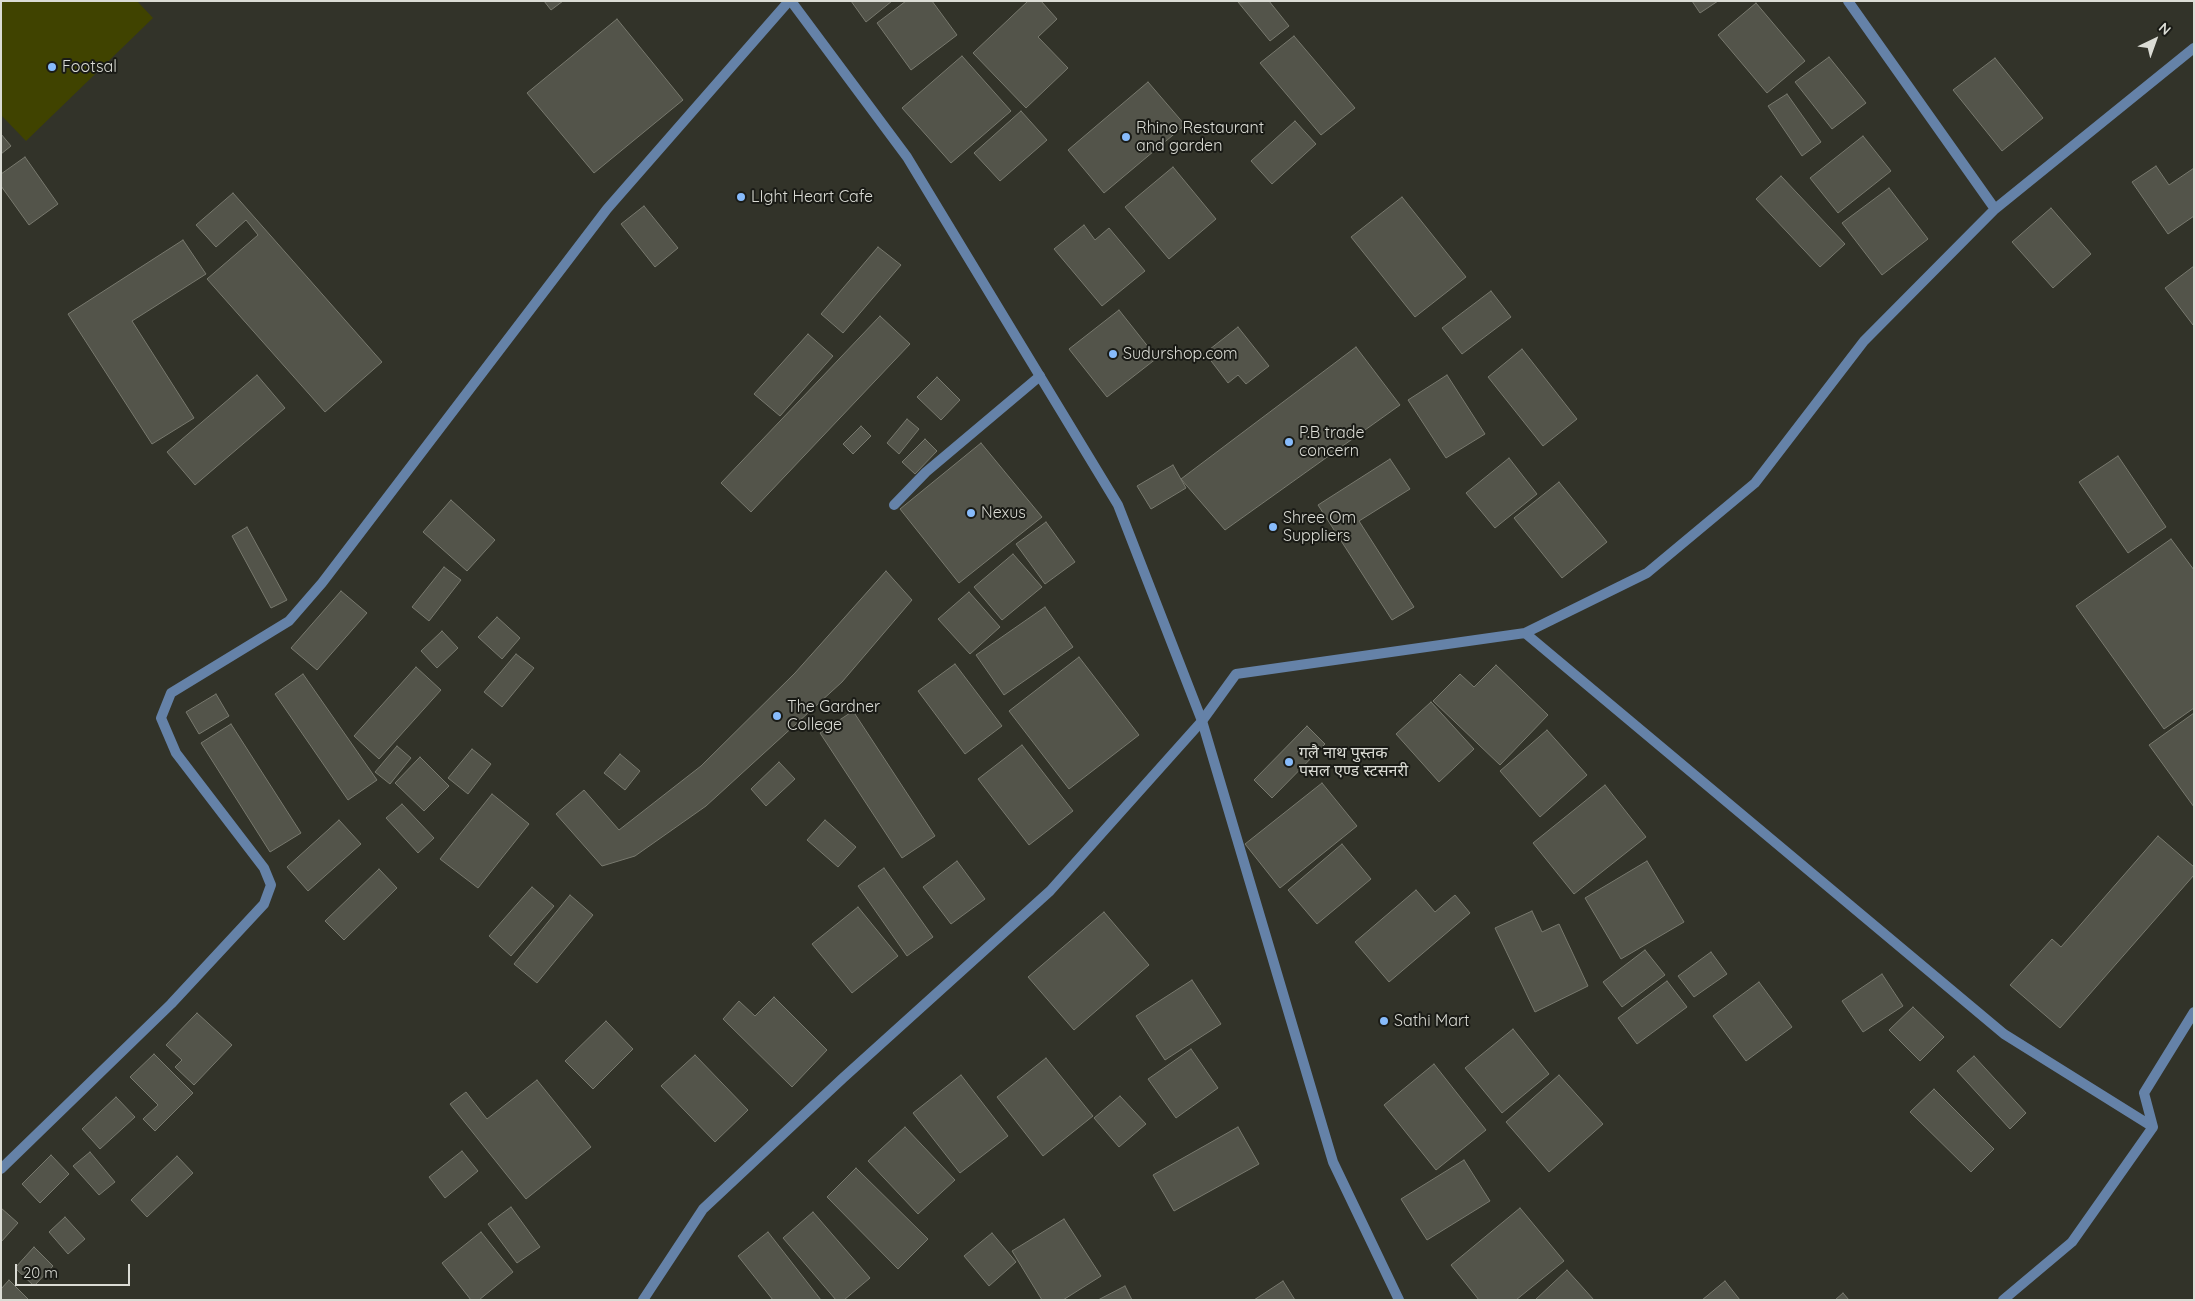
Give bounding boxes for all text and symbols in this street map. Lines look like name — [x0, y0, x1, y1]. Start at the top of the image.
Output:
north arrow — [2130, 15, 2180, 65]
text: N — [2155, 19, 2175, 39]
place label: Footsal — [62, 57, 117, 77]
marker: Footsal — [46, 61, 58, 73]
place label: Rhino Restaurant and garden — [1136, 118, 1264, 156]
marker: Rhino Restaurant and garden — [1120, 131, 1132, 143]
place label: LIght Heart Cafe — [751, 187, 873, 207]
marker: LIght Heart Cafe — [735, 191, 747, 203]
place label: Sudurshop.com — [1123, 344, 1238, 364]
marker: Sudurshop.com — [1107, 348, 1119, 360]
place label: P.B trade concern — [1299, 423, 1364, 461]
marker: P.B trade concern — [1283, 436, 1295, 448]
place label: Nexus — [981, 503, 1026, 523]
marker: Nexus — [965, 507, 977, 519]
place label: Shree Om Suppliers — [1283, 508, 1356, 546]
marker: Shree Om Suppliers — [1267, 521, 1279, 533]
place label: The Gardner College — [787, 697, 880, 735]
marker: The Gardner College — [771, 710, 783, 722]
place label: गलै नाथ पुस्तक पसल एण्ड स्टसनरी — [1299, 743, 1408, 781]
marker: गलै नाथ पुस्तक पसल एण्ड स्टसनरी — [1283, 756, 1295, 768]
place label: Sathi Mart — [1394, 1011, 1470, 1031]
marker: Sathi Mart — [1378, 1015, 1390, 1027]
scale bar — [18, 1254, 132, 1286]
text: 20 m — [23, 1263, 58, 1282]

